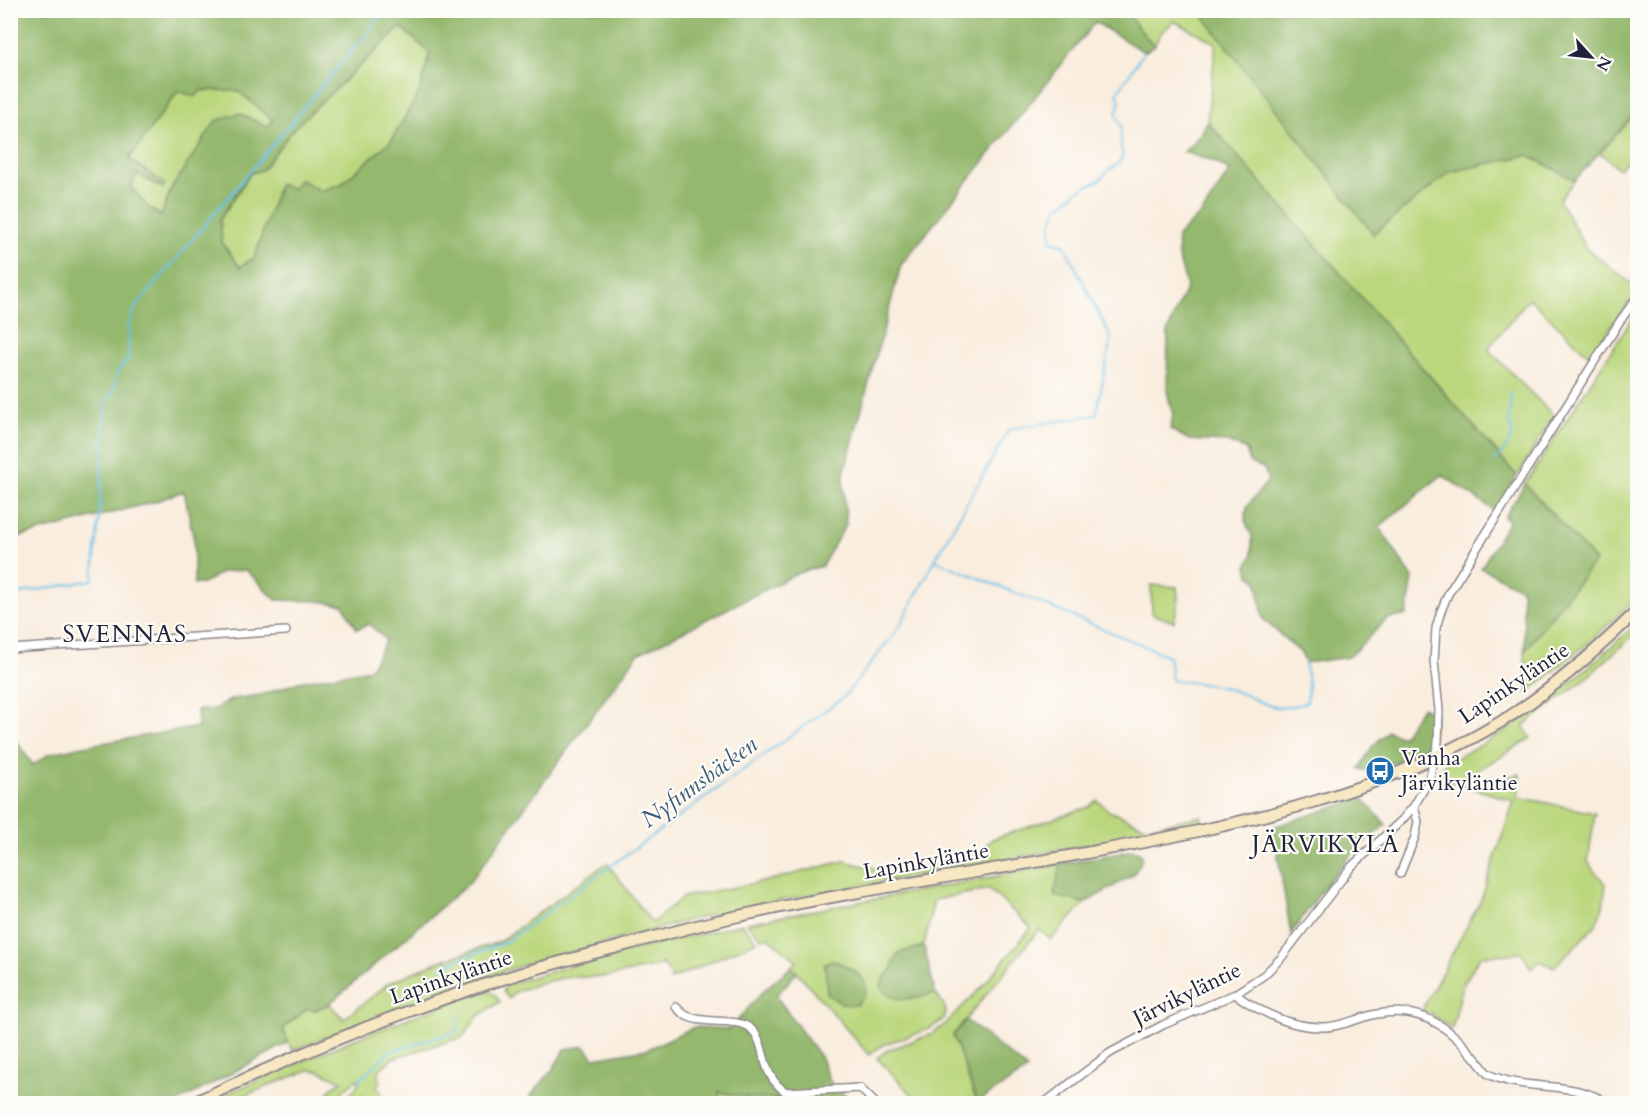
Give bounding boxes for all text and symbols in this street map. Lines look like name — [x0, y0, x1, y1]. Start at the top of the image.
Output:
north arrow — [1561, 27, 1621, 87]
text: N — [1590, 52, 1616, 75]
district label: SVENNAS — [62, 618, 188, 651]
street label: Lapinkyläntie — [1453, 635, 1575, 731]
water label: Nyfinnsbäcken — [634, 728, 764, 835]
place label: Vanha Järvikyläntie — [1398, 743, 1518, 798]
bus stop icon: Vanha Järvikyläntie — [1364, 755, 1396, 787]
district label: JÄRVIKYLÄ — [1249, 828, 1400, 861]
street label: Lapinkyläntie — [861, 835, 991, 887]
street label: Lapinkyläntie — [386, 942, 516, 1012]
street label: Järvikyläntie — [1125, 955, 1246, 1034]

